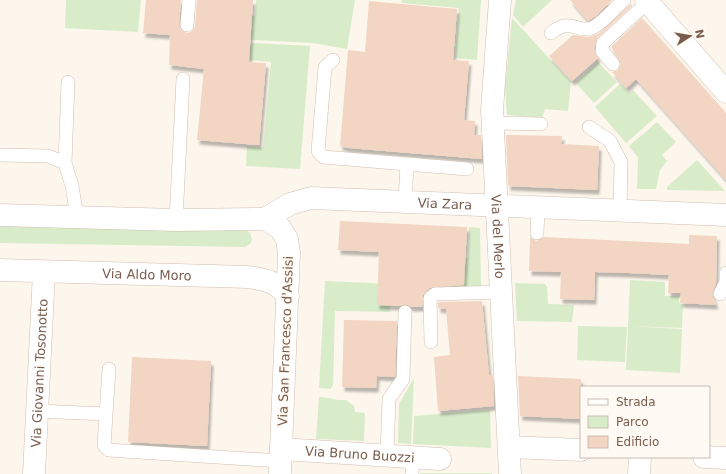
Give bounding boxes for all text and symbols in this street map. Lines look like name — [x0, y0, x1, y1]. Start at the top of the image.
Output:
north arrow — [670, 16, 710, 56]
text: N — [692, 28, 707, 40]
street label: Via del Merlo — [488, 194, 507, 279]
street label: Via Zara — [417, 195, 472, 213]
street label: Via San Francesco d'Assisi — [275, 256, 296, 426]
street label: Via Aldo Moro — [102, 266, 192, 283]
street label: Via Giovanni Tosonotto — [28, 298, 51, 448]
legend — [580, 386, 710, 458]
text: Strada — [616, 395, 656, 409]
text: Parco — [616, 415, 649, 429]
text: Edificio — [616, 435, 659, 449]
street label: Via Bruno Buozzi — [305, 444, 415, 465]

